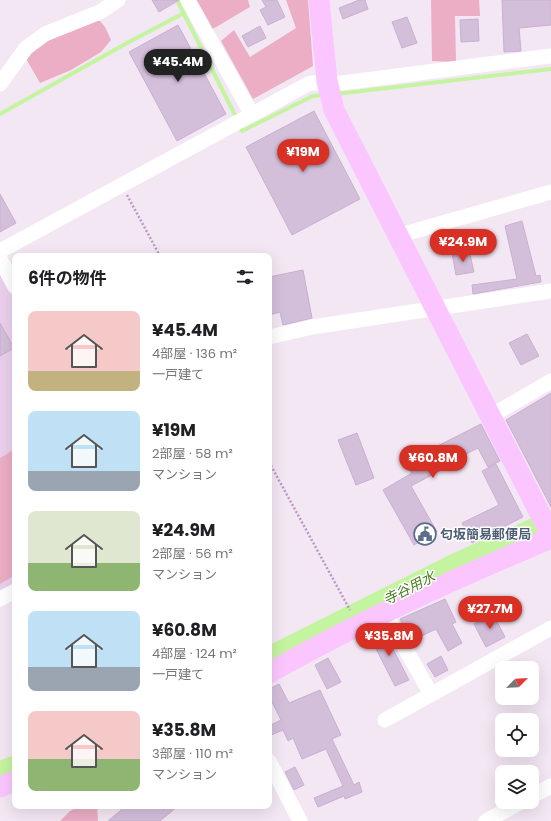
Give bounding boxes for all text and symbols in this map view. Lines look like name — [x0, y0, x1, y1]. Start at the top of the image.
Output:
pin: ¥45.4M — [145, 49, 211, 83]
text: ¥45.4M — [153, 52, 203, 71]
pin: ¥19M — [279, 139, 327, 173]
text: ¥19M — [286, 142, 320, 161]
pin: ¥24.9M — [430, 229, 496, 263]
text: ¥24.9M — [439, 232, 487, 251]
text: 6件の物件 — [28, 266, 107, 290]
icon: filters — [234, 266, 256, 288]
text: ¥45.4M — [152, 318, 218, 342]
icon: home — [60, 327, 108, 375]
text: 4部屋 · 136 m² — [152, 344, 237, 363]
text: 一戸建て — [152, 365, 204, 384]
text: ¥19M — [152, 418, 196, 442]
icon: home — [60, 427, 108, 475]
text: 2部屋 · 58 m² — [152, 444, 233, 463]
pin: ¥60.8M — [400, 445, 466, 479]
text: ¥60.8M — [408, 448, 458, 467]
text: マンション — [152, 465, 217, 484]
text: ¥24.9M — [152, 518, 215, 542]
public building icon: 匂坂簡易郵便局 — [412, 521, 438, 547]
place label: 匂坂簡易郵便局 — [440, 525, 531, 544]
icon: home — [60, 527, 108, 575]
text: 2部屋 · 56 m² — [152, 544, 233, 563]
text: マンション — [152, 565, 217, 584]
water label: 寺谷用水 — [380, 565, 440, 610]
pin: ¥27.7M — [457, 596, 523, 630]
text: ¥27.7M — [467, 599, 513, 618]
text: ¥60.8M — [152, 618, 217, 642]
pin: ¥35.8M — [356, 623, 422, 657]
text: ¥35.8M — [364, 626, 414, 645]
icon: home — [60, 627, 108, 675]
text: 4部屋 · 124 m² — [152, 644, 237, 663]
north arrow — [495, 661, 539, 705]
map controls — [495, 661, 539, 809]
text: 一戸建て — [152, 665, 204, 684]
button: locate — [495, 713, 539, 757]
text: ¥35.8M — [152, 718, 216, 742]
icon: home — [60, 727, 108, 775]
text: 3部屋 · 110 m² — [152, 744, 233, 763]
text: マンション — [152, 765, 217, 784]
button: layers — [495, 765, 539, 809]

